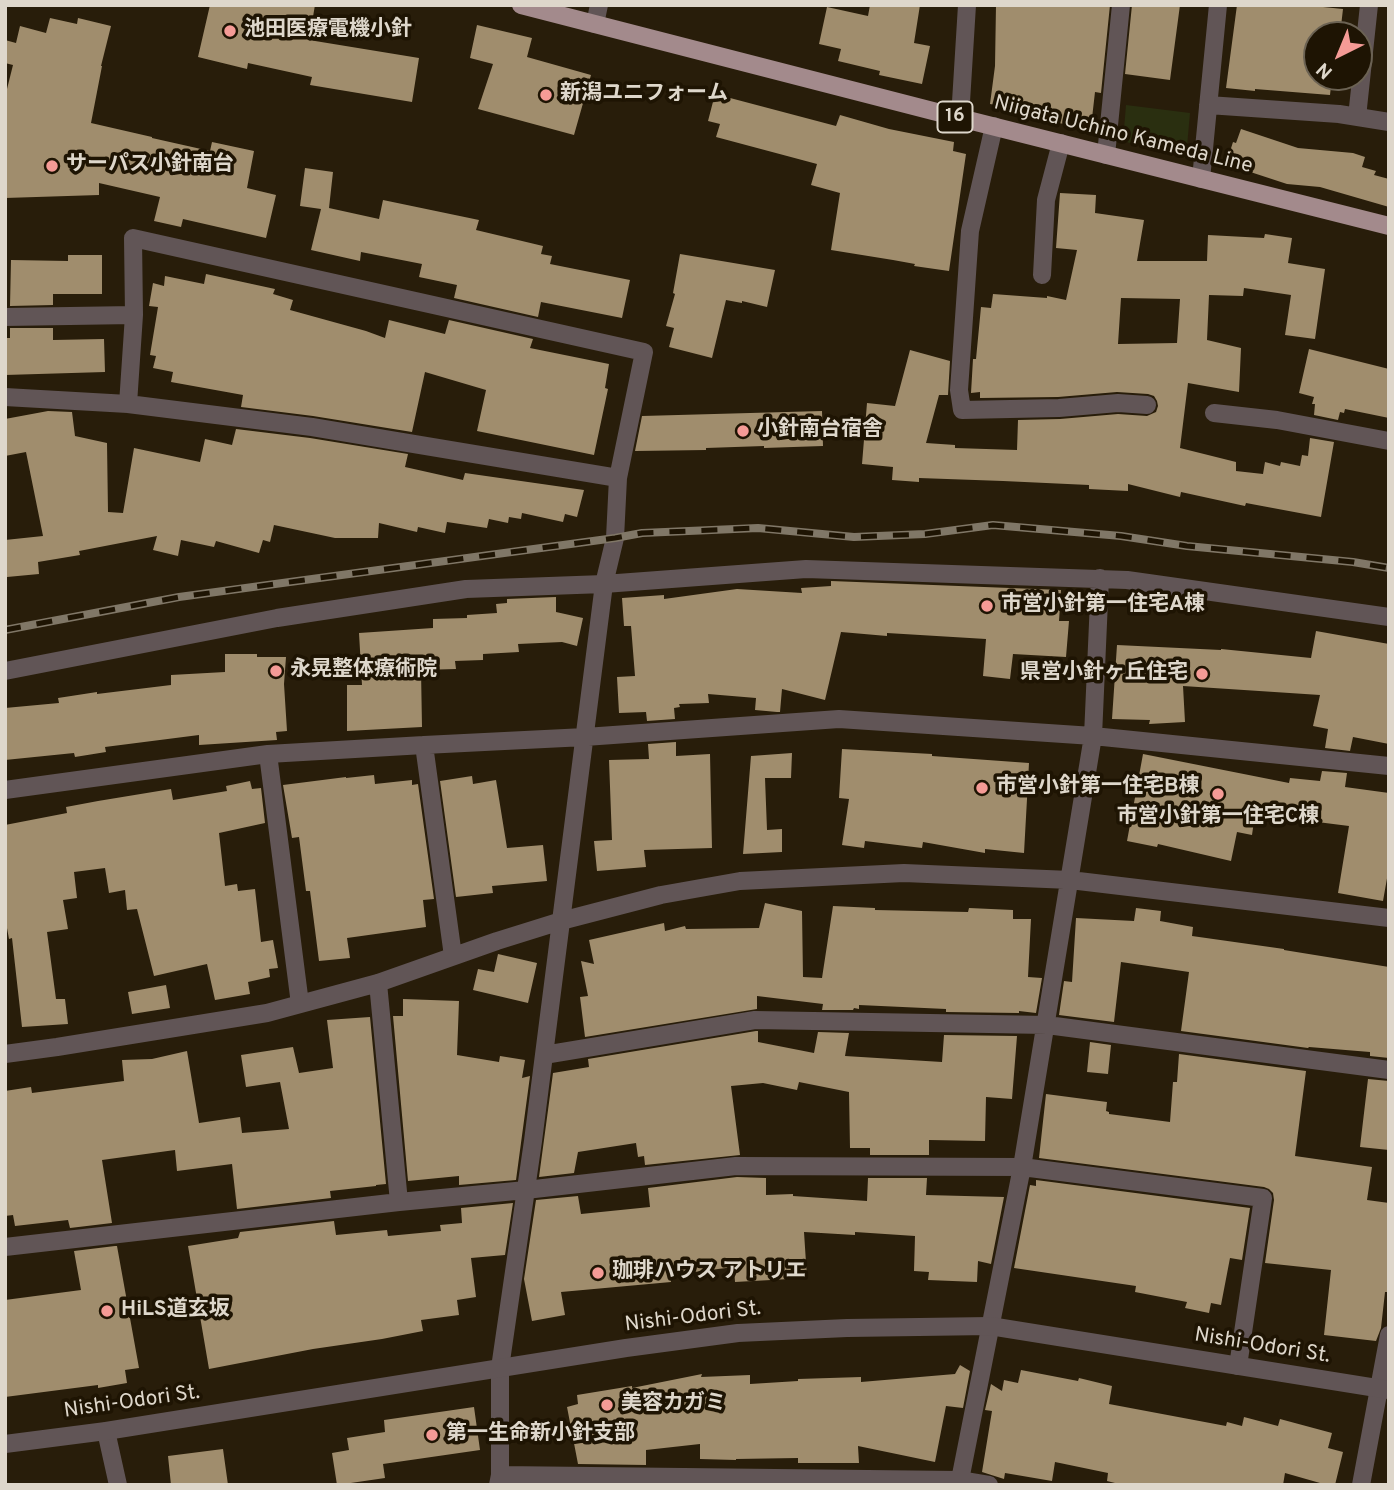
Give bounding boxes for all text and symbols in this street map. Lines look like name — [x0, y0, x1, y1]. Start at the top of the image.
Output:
place label: 池田医療電機小針 — [244, 18, 412, 44]
north arrow — [1303, 21, 1373, 91]
marker: 池田医療電機小針 — [222, 23, 238, 39]
text: N — [1312, 56, 1338, 83]
place label: 新潟ユニフォーム — [560, 82, 728, 108]
marker: 新潟ユニフォーム — [538, 87, 554, 103]
street label: Niigata Uchino Kameda Line — [991, 92, 1255, 180]
road number: 16 — [937, 102, 972, 132]
place label: サーパス小針南台 — [66, 153, 234, 179]
marker: サーパス小針南台 — [44, 158, 60, 174]
place label: 小針南台宿舎 — [757, 418, 883, 444]
marker: 小針南台宿舎 — [735, 423, 751, 439]
place label: 市営小針第一住宅A棟 — [1001, 593, 1205, 619]
marker: 市営小針第一住宅A棟 — [979, 598, 995, 614]
place label: 永晃整体療術院 — [290, 658, 437, 684]
place label: 県営小針ヶ丘住宅 — [1020, 661, 1188, 687]
marker: 永晃整体療術院 — [268, 663, 284, 679]
marker: 県営小針ヶ丘住宅 — [1194, 666, 1210, 682]
place label: 市営小針第一住宅B棟 — [996, 775, 1199, 801]
marker: 市営小針第一住宅B棟 — [974, 780, 990, 796]
marker: 市営小針第一住宅C棟 — [1210, 786, 1226, 802]
place label: 市営小針第一住宅C棟 — [1117, 805, 1319, 831]
place label: 珈琲ハウス アトリエ — [612, 1260, 806, 1286]
marker: 珈琲ハウス アトリエ — [590, 1265, 606, 1281]
street label: Nishi-Odori St. — [623, 1297, 763, 1339]
place label: HiLS道玄坂 — [121, 1298, 230, 1324]
marker: HiLS道玄坂 — [99, 1303, 115, 1319]
street label: Nishi-Odori St. — [1192, 1324, 1332, 1370]
street label: Nishi-Odori St. — [62, 1381, 202, 1425]
place label: 美容カガミ — [621, 1392, 726, 1418]
marker: 美容カガミ — [599, 1397, 615, 1413]
place label: 第一生命新小針支部 — [446, 1422, 635, 1448]
marker: 第一生命新小針支部 — [424, 1427, 440, 1443]

